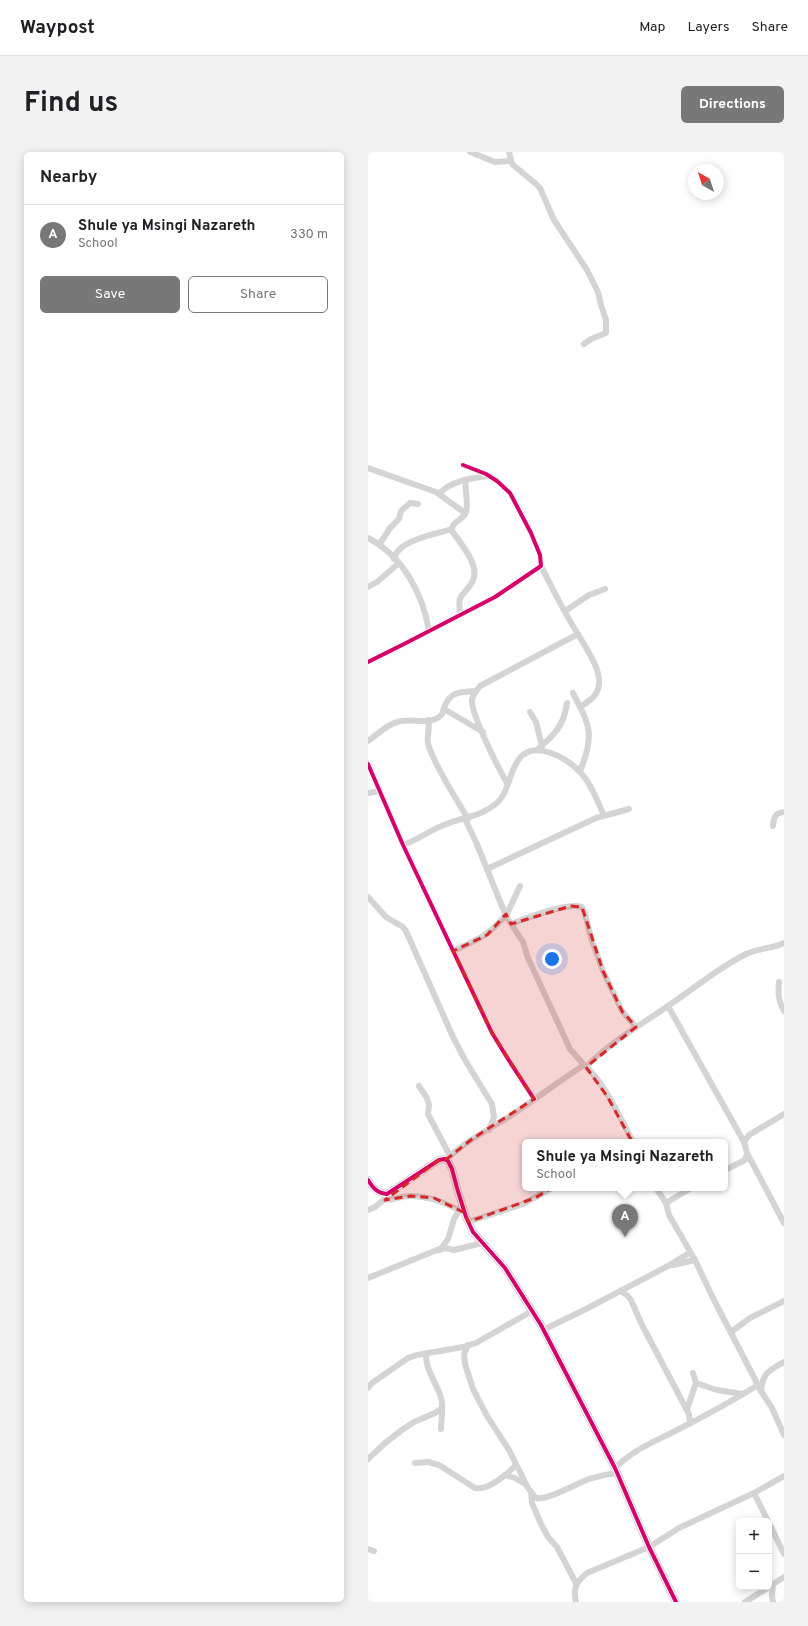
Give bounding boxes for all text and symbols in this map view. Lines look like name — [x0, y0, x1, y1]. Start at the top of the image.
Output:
text: Waypost — [20, 16, 95, 40]
text: Map — [639, 19, 665, 36]
text: Layers — [687, 19, 729, 36]
text: Share — [751, 19, 788, 36]
text: Find us — [24, 86, 118, 122]
button: Directions — [681, 86, 784, 123]
north arrow — [688, 164, 724, 200]
text: Nearby — [40, 167, 97, 189]
text: Shule ya Msingi Nazareth — [78, 217, 255, 236]
text: A — [48, 227, 58, 243]
text: 330 m — [290, 227, 328, 243]
text: School — [78, 236, 118, 252]
button: Save — [40, 276, 180, 313]
button: Share — [188, 276, 328, 313]
your location — [542, 949, 562, 969]
popup — [522, 1139, 728, 1191]
text: Shule ya Msingi Nazareth — [536, 1148, 714, 1167]
text: School — [536, 1167, 576, 1183]
pin: A — [612, 1204, 638, 1237]
map controls — [736, 1518, 772, 1590]
button: + — [736, 1518, 772, 1554]
button: − — [736, 1554, 772, 1590]

